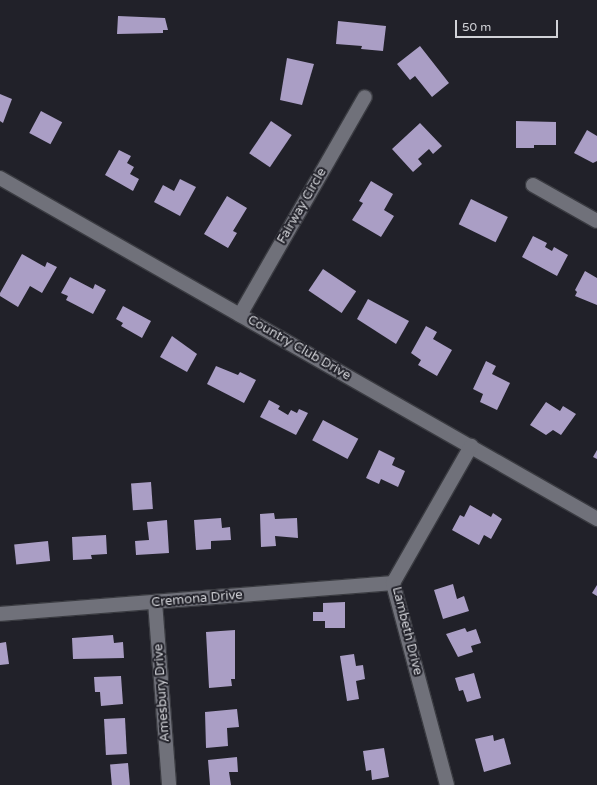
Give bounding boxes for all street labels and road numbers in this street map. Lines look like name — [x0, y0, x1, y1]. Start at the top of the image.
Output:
street label: Fairway Circle — [274, 165, 330, 247]
street label: Country Club Drive — [245, 312, 353, 384]
street label: Lambeth Drive — [388, 585, 426, 677]
street label: Cremona Drive — [151, 587, 243, 611]
street label: Amesbury Drive — [151, 643, 173, 743]

